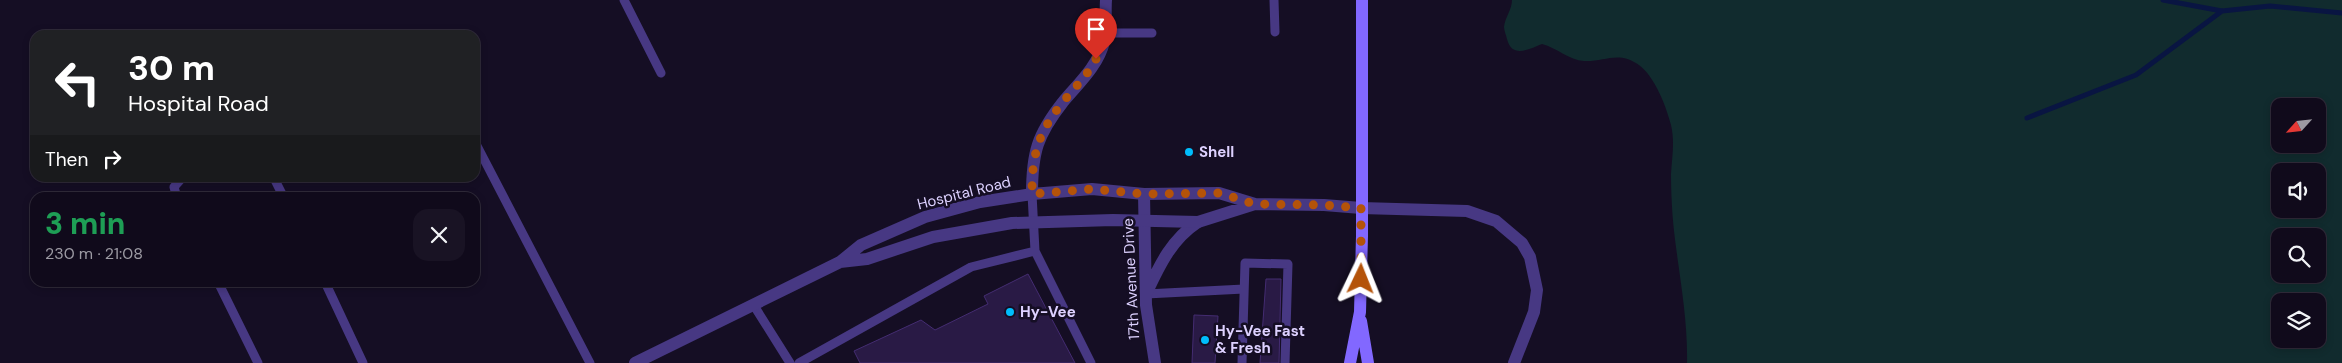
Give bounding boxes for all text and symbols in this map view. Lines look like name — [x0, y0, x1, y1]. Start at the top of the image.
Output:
pin — [1075, 8, 1117, 59]
icon: arrive — [1082, 15, 1110, 43]
text: 30 m — [128, 45, 215, 91]
icon: left — [45, 50, 110, 115]
text: Hospital Road — [128, 89, 269, 118]
north arrow — [2271, 98, 2326, 152]
map controls — [2271, 98, 2326, 348]
place label: Shell — [1199, 142, 1234, 162]
icon: right — [98, 145, 126, 173]
marker: Shell — [1183, 146, 1195, 158]
text: Then — [45, 147, 88, 172]
button: sound — [2271, 163, 2326, 218]
street label: Hospital Road — [915, 172, 1013, 214]
text: 3 min — [45, 204, 125, 243]
button: close — [413, 209, 465, 261]
street label: 17th Avenue Drive — [1118, 218, 1144, 340]
button: search — [2271, 228, 2326, 283]
text: 230 m · 21:08 — [45, 243, 143, 264]
position arrow — [1334, 252, 1386, 304]
button: layers — [2271, 293, 2326, 348]
place label: Hy-Vee — [1020, 302, 1076, 322]
marker: Hy-Vee — [1004, 306, 1016, 318]
place label: Hy-Vee Fast & Fresh — [1215, 321, 1305, 358]
marker: Hy-Vee Fast & Fresh — [1199, 334, 1211, 346]

